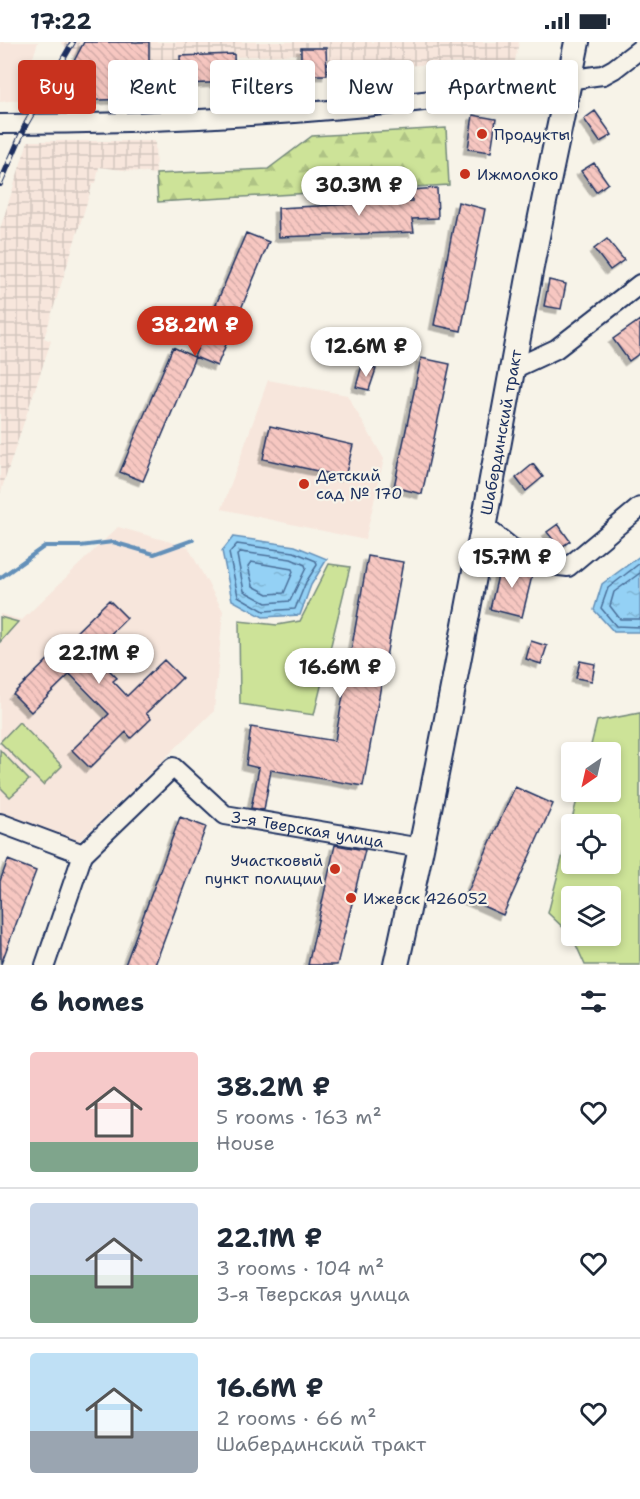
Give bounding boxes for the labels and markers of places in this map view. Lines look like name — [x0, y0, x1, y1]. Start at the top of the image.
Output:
place label: Продукты — [494, 124, 570, 145]
marker: Продукты — [475, 127, 489, 141]
place label: Ижмолоко — [477, 164, 558, 185]
pin: 30.3M ₽ — [304, 166, 414, 217]
marker: Ижмолоко — [458, 167, 472, 181]
pin: 38.2M ₽ — [140, 306, 250, 357]
pin: 12.6M ₽ — [311, 327, 421, 378]
place label: Детский сад № 170 — [316, 465, 402, 504]
marker: Детский сад № 170 — [297, 477, 311, 491]
pin: 15.7M ₽ — [457, 538, 567, 589]
pin: 22.1M ₽ — [44, 634, 154, 685]
pin: 16.6M ₽ — [285, 648, 395, 699]
place label: Участковый пункт полиции — [205, 850, 323, 889]
marker: Участковый пункт полиции — [328, 862, 342, 876]
place label: Ижевск 426052 — [363, 888, 488, 909]
marker: Ижевск 426052 — [344, 891, 358, 905]

